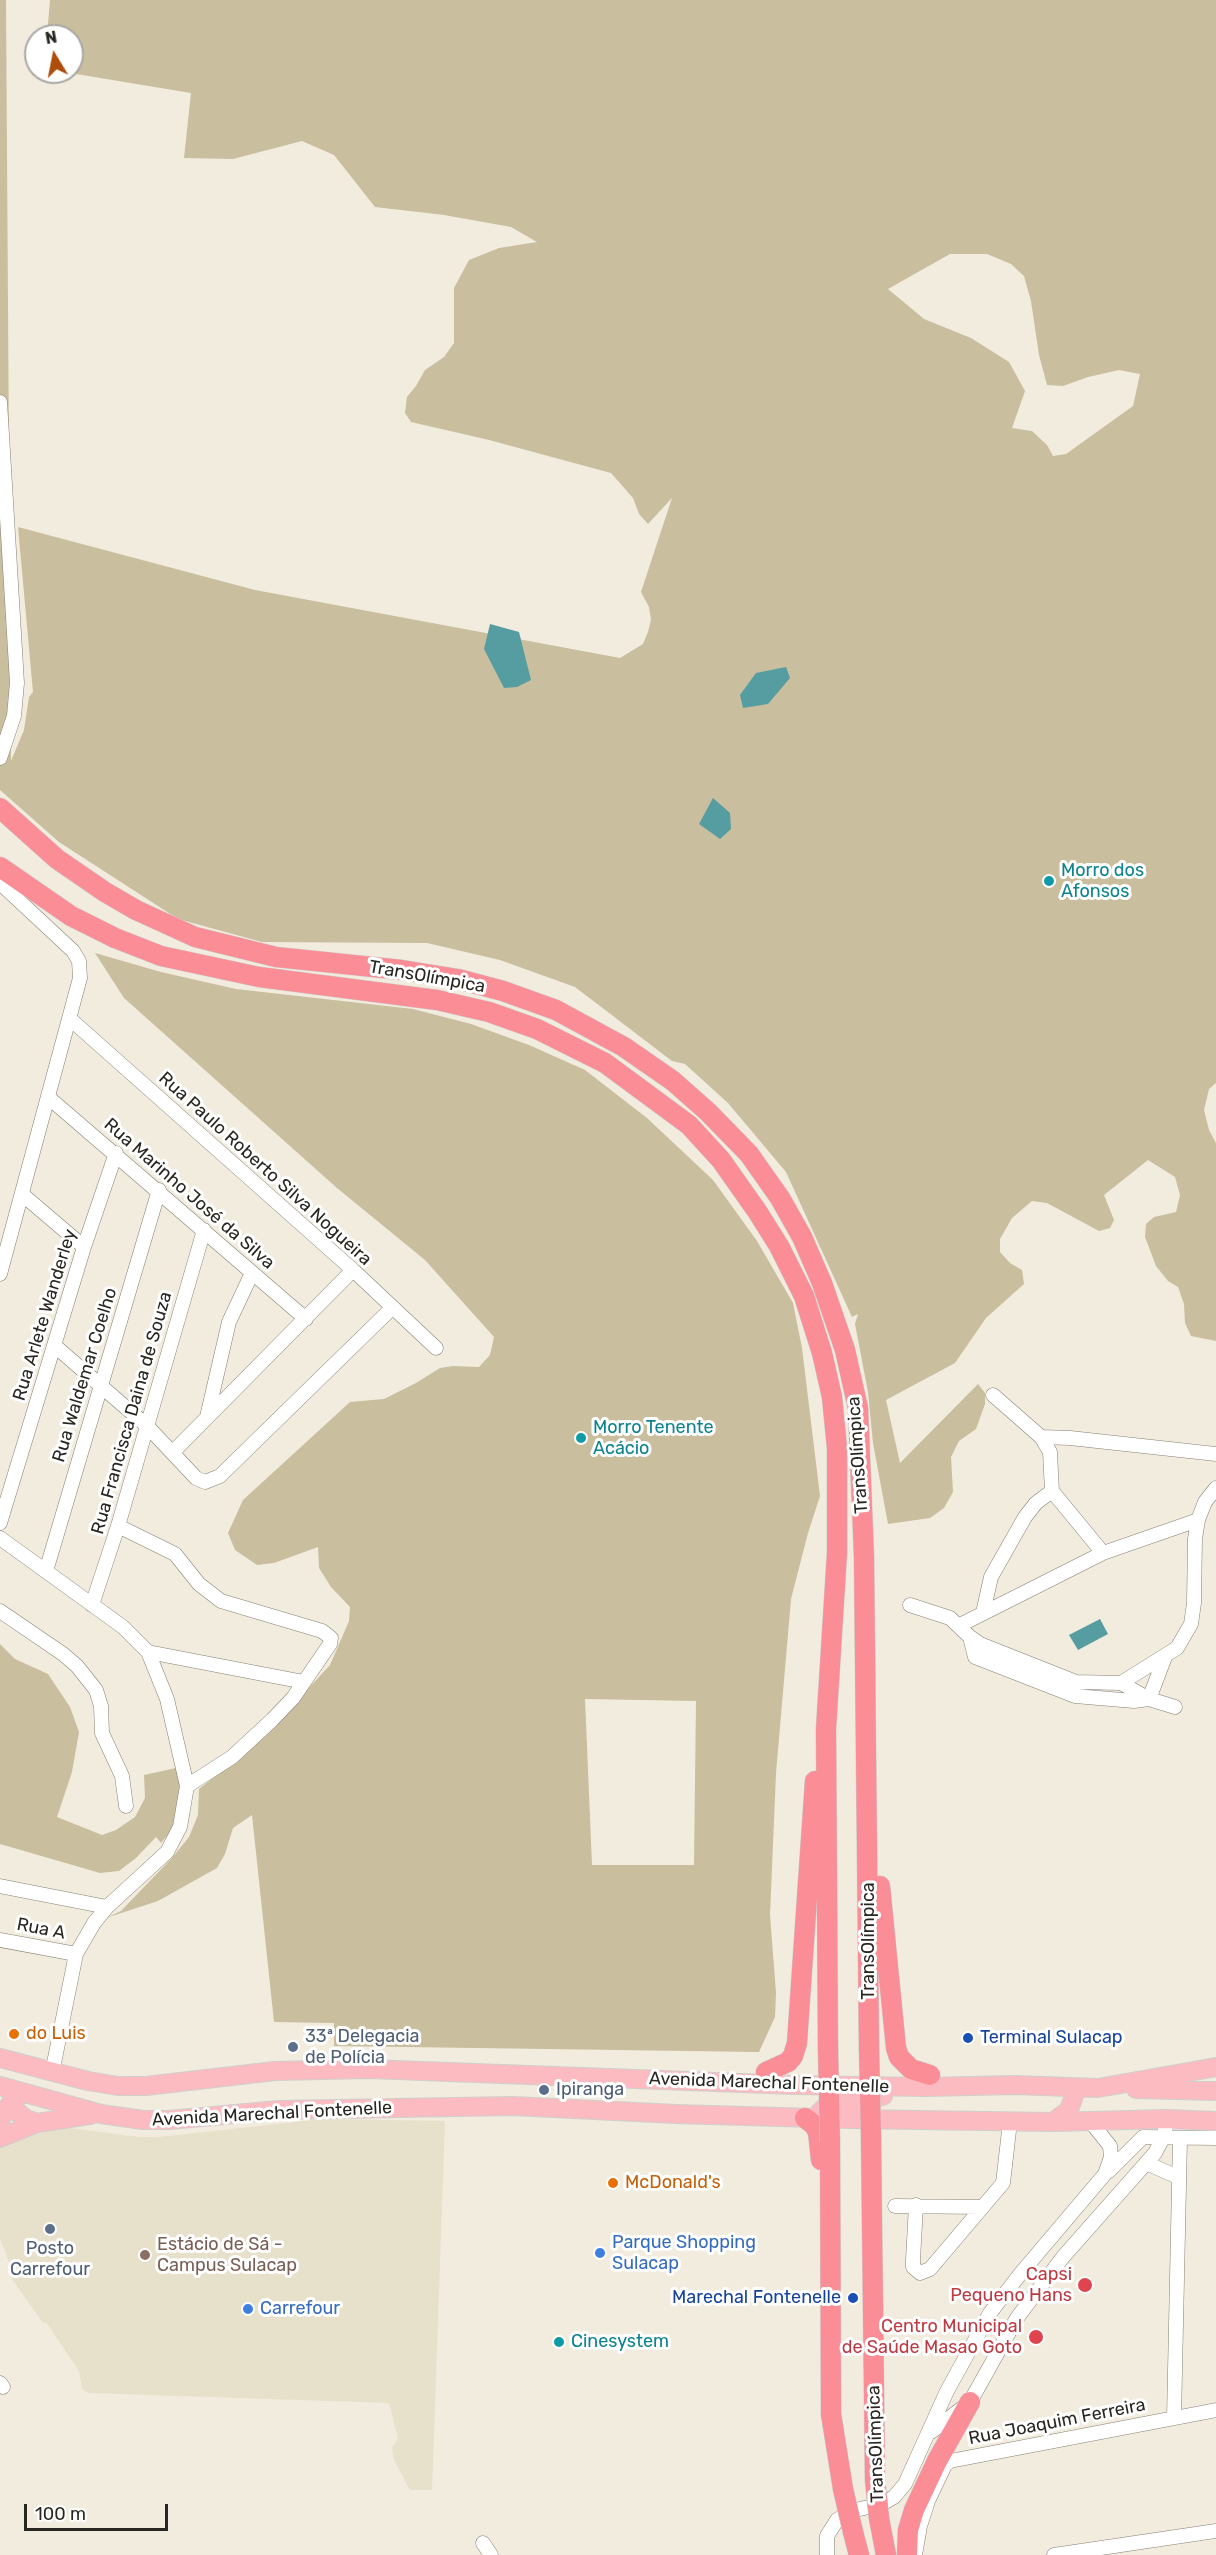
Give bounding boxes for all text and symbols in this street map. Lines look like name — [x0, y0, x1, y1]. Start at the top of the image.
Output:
north arrow — [24, 24, 84, 84]
text: N — [44, 27, 58, 48]
place label: Morro dos Afonsos — [1061, 860, 1144, 902]
marker: Morro dos Afonsos — [1042, 874, 1056, 888]
street label: TransOlímpica — [367, 956, 487, 998]
street label: Rua Paulo Roberto Silva Nogueira — [154, 1068, 376, 1270]
street label: Rua Marinho José da Silva — [99, 1114, 279, 1274]
street label: Rua Arlete Wanderley — [9, 1227, 81, 1403]
street label: Rua Waldemar Coelho — [48, 1285, 122, 1465]
street label: Rua Francisca Daina de Souza — [87, 1289, 177, 1537]
street label: TransOlímpica — [843, 1396, 873, 1514]
place label: Morro Tenente Acácio — [593, 1417, 714, 1460]
marker: Morro Tenente Acácio — [574, 1431, 588, 1445]
street label: TransOlímpica — [858, 1882, 880, 2000]
street label: Rua A — [15, 1914, 67, 1944]
place label: do Luis — [26, 2023, 86, 2045]
place label: 33ª Delegacia de Polícia — [305, 2026, 419, 2068]
marker: do Luis — [7, 2027, 21, 2041]
place label: Terminal Sulacap — [980, 2027, 1123, 2049]
marker: Terminal Sulacap — [961, 2031, 975, 2045]
marker: 33ª Delegacia de Polícia — [286, 2040, 300, 2054]
street label: Avenida Marechal Fontenelle — [648, 2068, 890, 2098]
place label: Ipiranga — [556, 2079, 624, 2101]
marker: Ipiranga — [537, 2083, 551, 2097]
street label: Avenida Marechal Fontenelle — [151, 2097, 393, 2131]
place label: McDonald's — [625, 2172, 721, 2194]
marker: McDonald's — [606, 2176, 620, 2190]
marker: Posto Carrefour — [43, 2222, 57, 2236]
place label: Parque Shopping Sulacap — [612, 2232, 756, 2274]
place label: Estácio de Sá - Campus Sulacap — [157, 2234, 297, 2276]
place label: Posto Carrefour — [10, 2238, 90, 2280]
marker: Parque Shopping Sulacap — [593, 2246, 607, 2260]
marker: Estácio de Sá - Campus Sulacap — [138, 2248, 152, 2262]
place label: Capsi Pequeno Hans — [950, 2264, 1072, 2306]
marker: Capsi Pequeno Hans — [1076, 2276, 1094, 2294]
place label: Marechal Fontenelle — [672, 2287, 841, 2309]
marker: Marechal Fontenelle — [846, 2291, 860, 2305]
place label: Carrefour — [260, 2298, 340, 2320]
marker: Carrefour — [241, 2302, 255, 2316]
place label: Centro Municipal de Saúde Masao Goto — [842, 2316, 1022, 2358]
marker: Centro Municipal de Saúde Masao Goto — [1027, 2328, 1045, 2346]
place label: Cinesystem — [571, 2331, 669, 2353]
marker: Cinesystem — [552, 2335, 566, 2349]
street label: TransOlímpica — [863, 2385, 889, 2503]
street label: Rua Joaquim Ferreira — [967, 2394, 1147, 2450]
scale bar — [27, 2492, 171, 2530]
text: 100 m — [35, 2503, 86, 2525]

